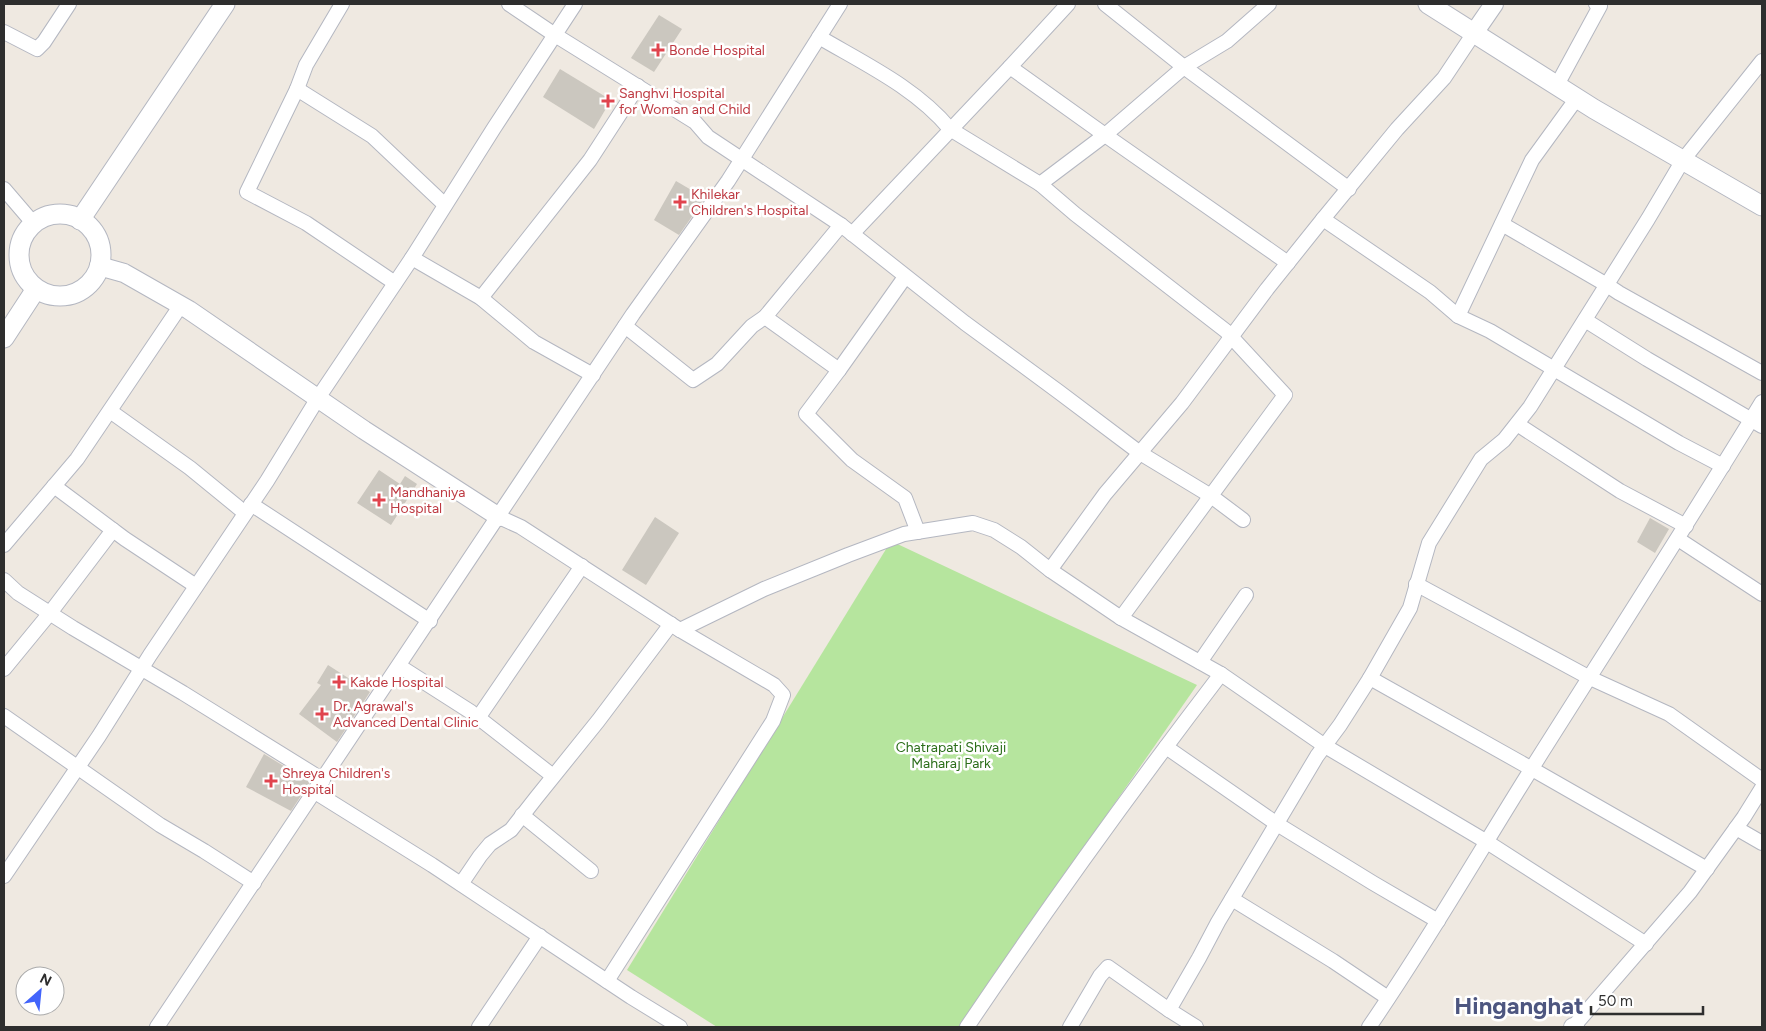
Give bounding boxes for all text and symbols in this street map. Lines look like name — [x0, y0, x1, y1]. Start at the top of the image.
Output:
place label: Bonde Hospital — [669, 42, 765, 59]
marker: Bonde Hospital — [651, 43, 665, 57]
place label: Sanghvi Hospital for Woman and Child — [619, 85, 751, 118]
marker: Sanghvi Hospital for Woman and Child — [601, 94, 615, 108]
place label: Khilekar Children's Hospital — [691, 186, 809, 219]
marker: Khilekar Children's Hospital — [673, 195, 687, 209]
place label: Mandhaniya Hospital — [390, 484, 465, 517]
marker: Mandhaniya Hospital — [372, 493, 386, 507]
place label: Kakde Hospital — [350, 674, 444, 691]
marker: Kakde Hospital — [332, 675, 346, 689]
place label: Dr. Agrawal's Advanced Dental Clinic — [333, 698, 479, 731]
marker: Dr. Agrawal's Advanced Dental Clinic — [315, 707, 329, 721]
park label: Chatrapati Shivaji Maharaj Park — [896, 739, 1006, 772]
place label: Shreya Children's Hospital — [282, 765, 390, 798]
marker: Shreya Children's Hospital — [264, 774, 278, 788]
north arrow — [15, 966, 65, 1016]
text: N — [37, 970, 54, 990]
scale bar — [1591, 984, 1704, 1016]
district label: Hinganghat — [1454, 991, 1584, 1020]
text: 50 m — [1598, 992, 1633, 1010]

